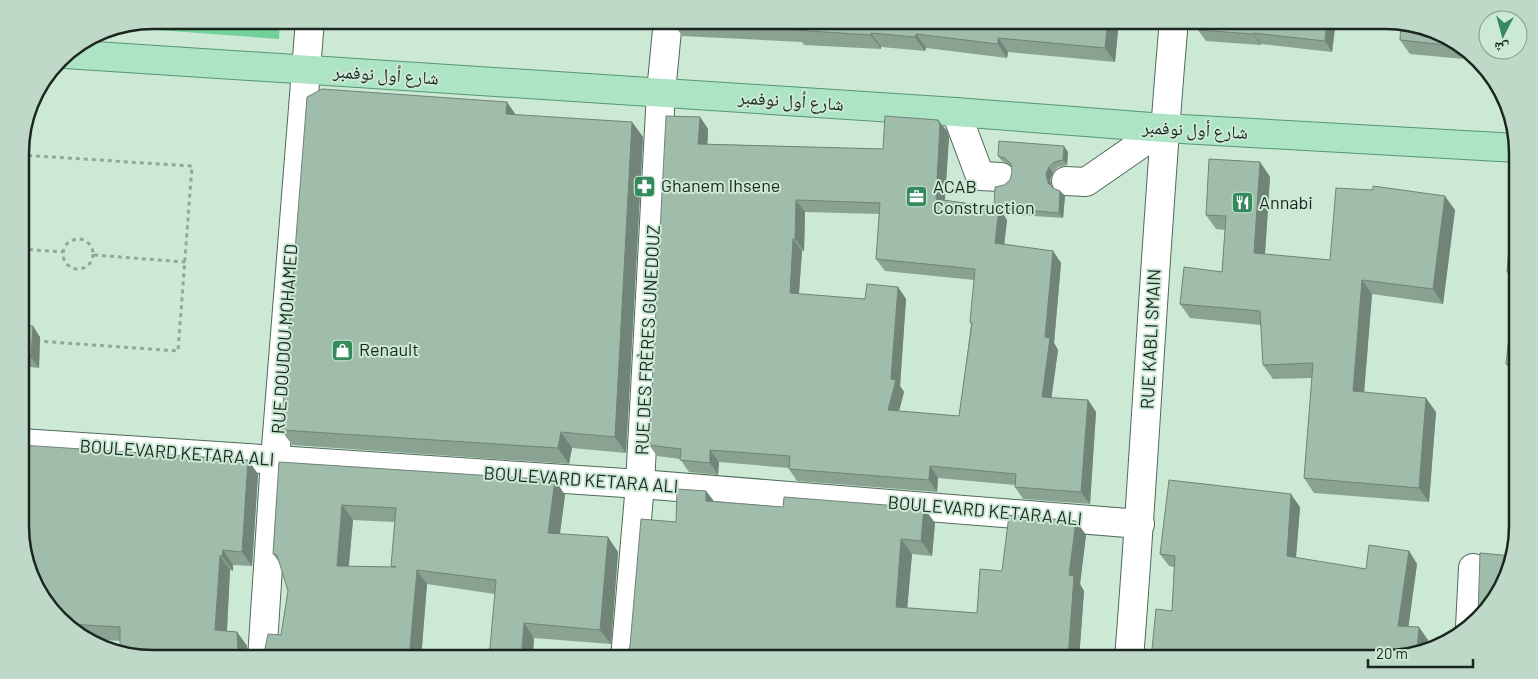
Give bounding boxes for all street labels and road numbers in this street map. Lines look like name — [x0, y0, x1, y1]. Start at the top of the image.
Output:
street label: شارع أول نوفمبر — [331, 59, 440, 90]
street label: شارع أول نوفمبر — [736, 85, 845, 116]
street label: شارع أول نوفمبر — [1141, 115, 1248, 144]
street label: RUE DES FRÈRES GUNEDOUZ — [630, 224, 664, 456]
street label: RUE DOUDOU MOHAMED — [266, 243, 302, 435]
street label: RUE KABLI SMAIN — [1135, 268, 1165, 410]
street label: BOULEVARD KETARA ALI — [79, 434, 275, 470]
street label: BOULEVARD KETARA ALI — [483, 461, 679, 497]
street label: BOULEVARD KETARA ALI — [887, 491, 1083, 529]

